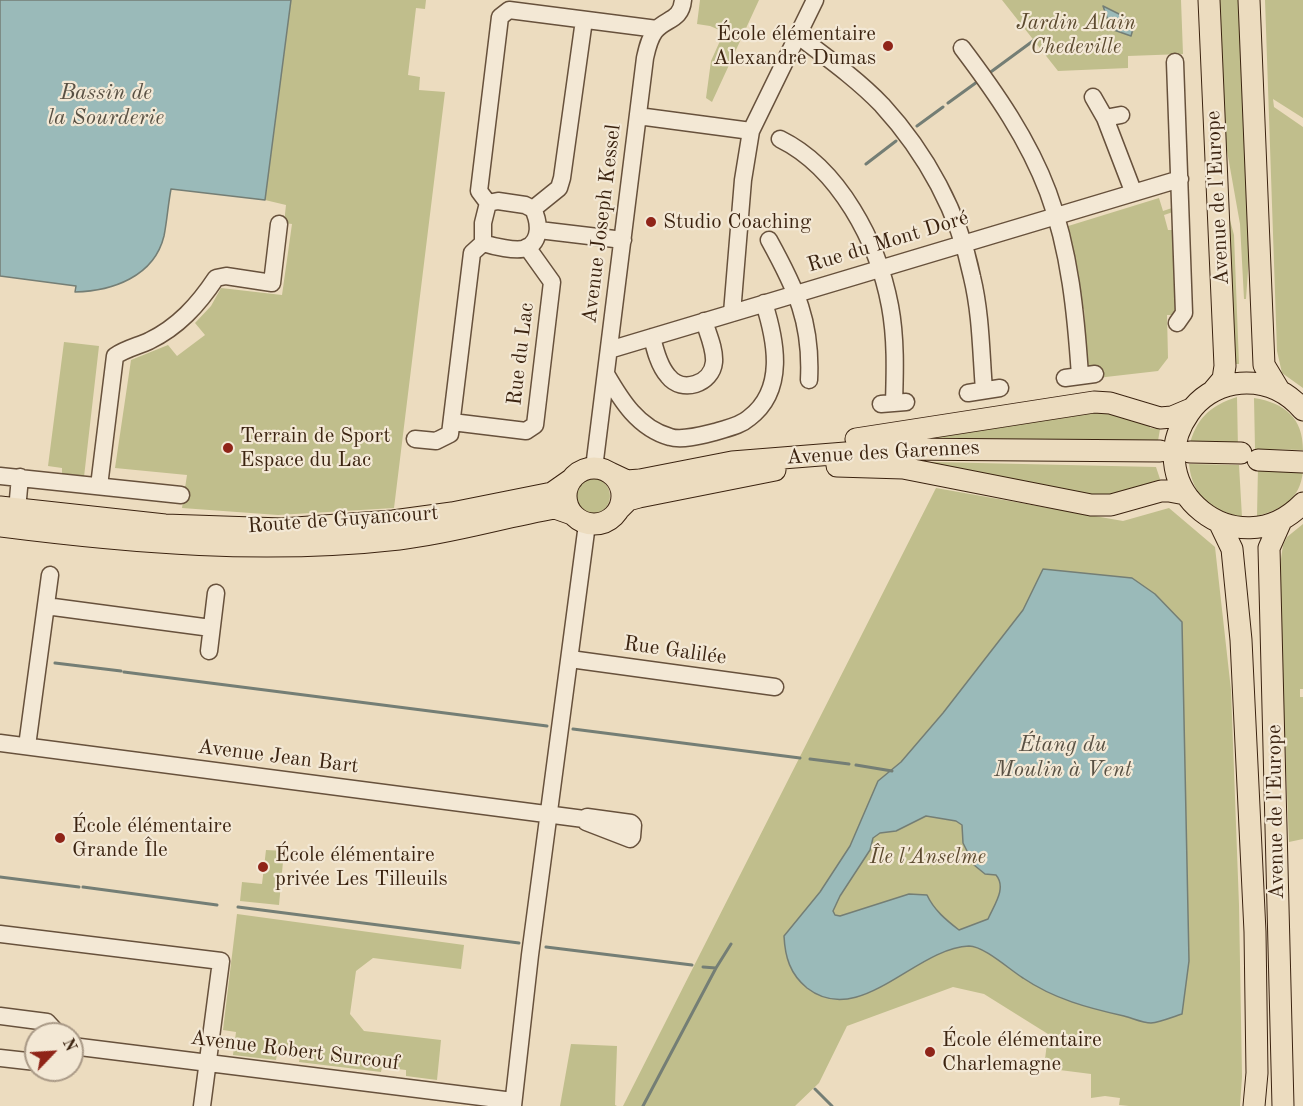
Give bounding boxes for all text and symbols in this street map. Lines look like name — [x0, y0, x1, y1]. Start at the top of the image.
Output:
park label: Jardin Alain Chedeville — [1016, 10, 1136, 60]
place label: École élémentaire Alexandre Dumas — [713, 21, 876, 71]
marker: École élémentaire Alexandre Dumas — [881, 39, 895, 53]
water label: Bassin de la Sourderie — [48, 80, 164, 132]
street label: Avenue de l'Europe — [1201, 110, 1235, 286]
street label: Avenue Joseph Kessel — [577, 123, 627, 325]
street label: Rue du Mont Doré — [804, 205, 972, 279]
place label: Studio Coaching — [663, 209, 811, 235]
marker: Studio Coaching — [644, 215, 658, 229]
street label: Rue du Lac — [502, 301, 540, 407]
place label: Terrain de Sport Espace du Lac — [240, 423, 390, 473]
street label: Avenue des Garennes — [786, 435, 980, 471]
marker: Terrain de Sport Espace du Lac — [221, 441, 235, 455]
street label: Route de Guyancourt — [247, 501, 439, 539]
street label: Rue Galilée — [622, 631, 728, 671]
street label: Avenue de l'Europe — [1262, 724, 1290, 900]
water label: Étang du Moulin à Vent — [994, 732, 1132, 784]
street label: Avenue Jean Bart — [196, 735, 360, 779]
place label: École élémentaire Grande Île — [72, 813, 232, 863]
marker: École élémentaire Grande Île — [53, 831, 67, 845]
place label: École élémentaire privée Les Tilleuils — [275, 842, 448, 892]
park label: Île l'Anselme — [870, 844, 986, 870]
marker: École élémentaire privée Les Tilleuils — [256, 860, 270, 874]
north arrow — [24, 1022, 84, 1082]
street label: Avenue Robert Surcouf — [189, 1026, 401, 1076]
place label: École élémentaire Charlemagne — [942, 1027, 1102, 1077]
text: N — [59, 1036, 78, 1054]
marker: École élémentaire Charlemagne — [923, 1045, 937, 1059]

